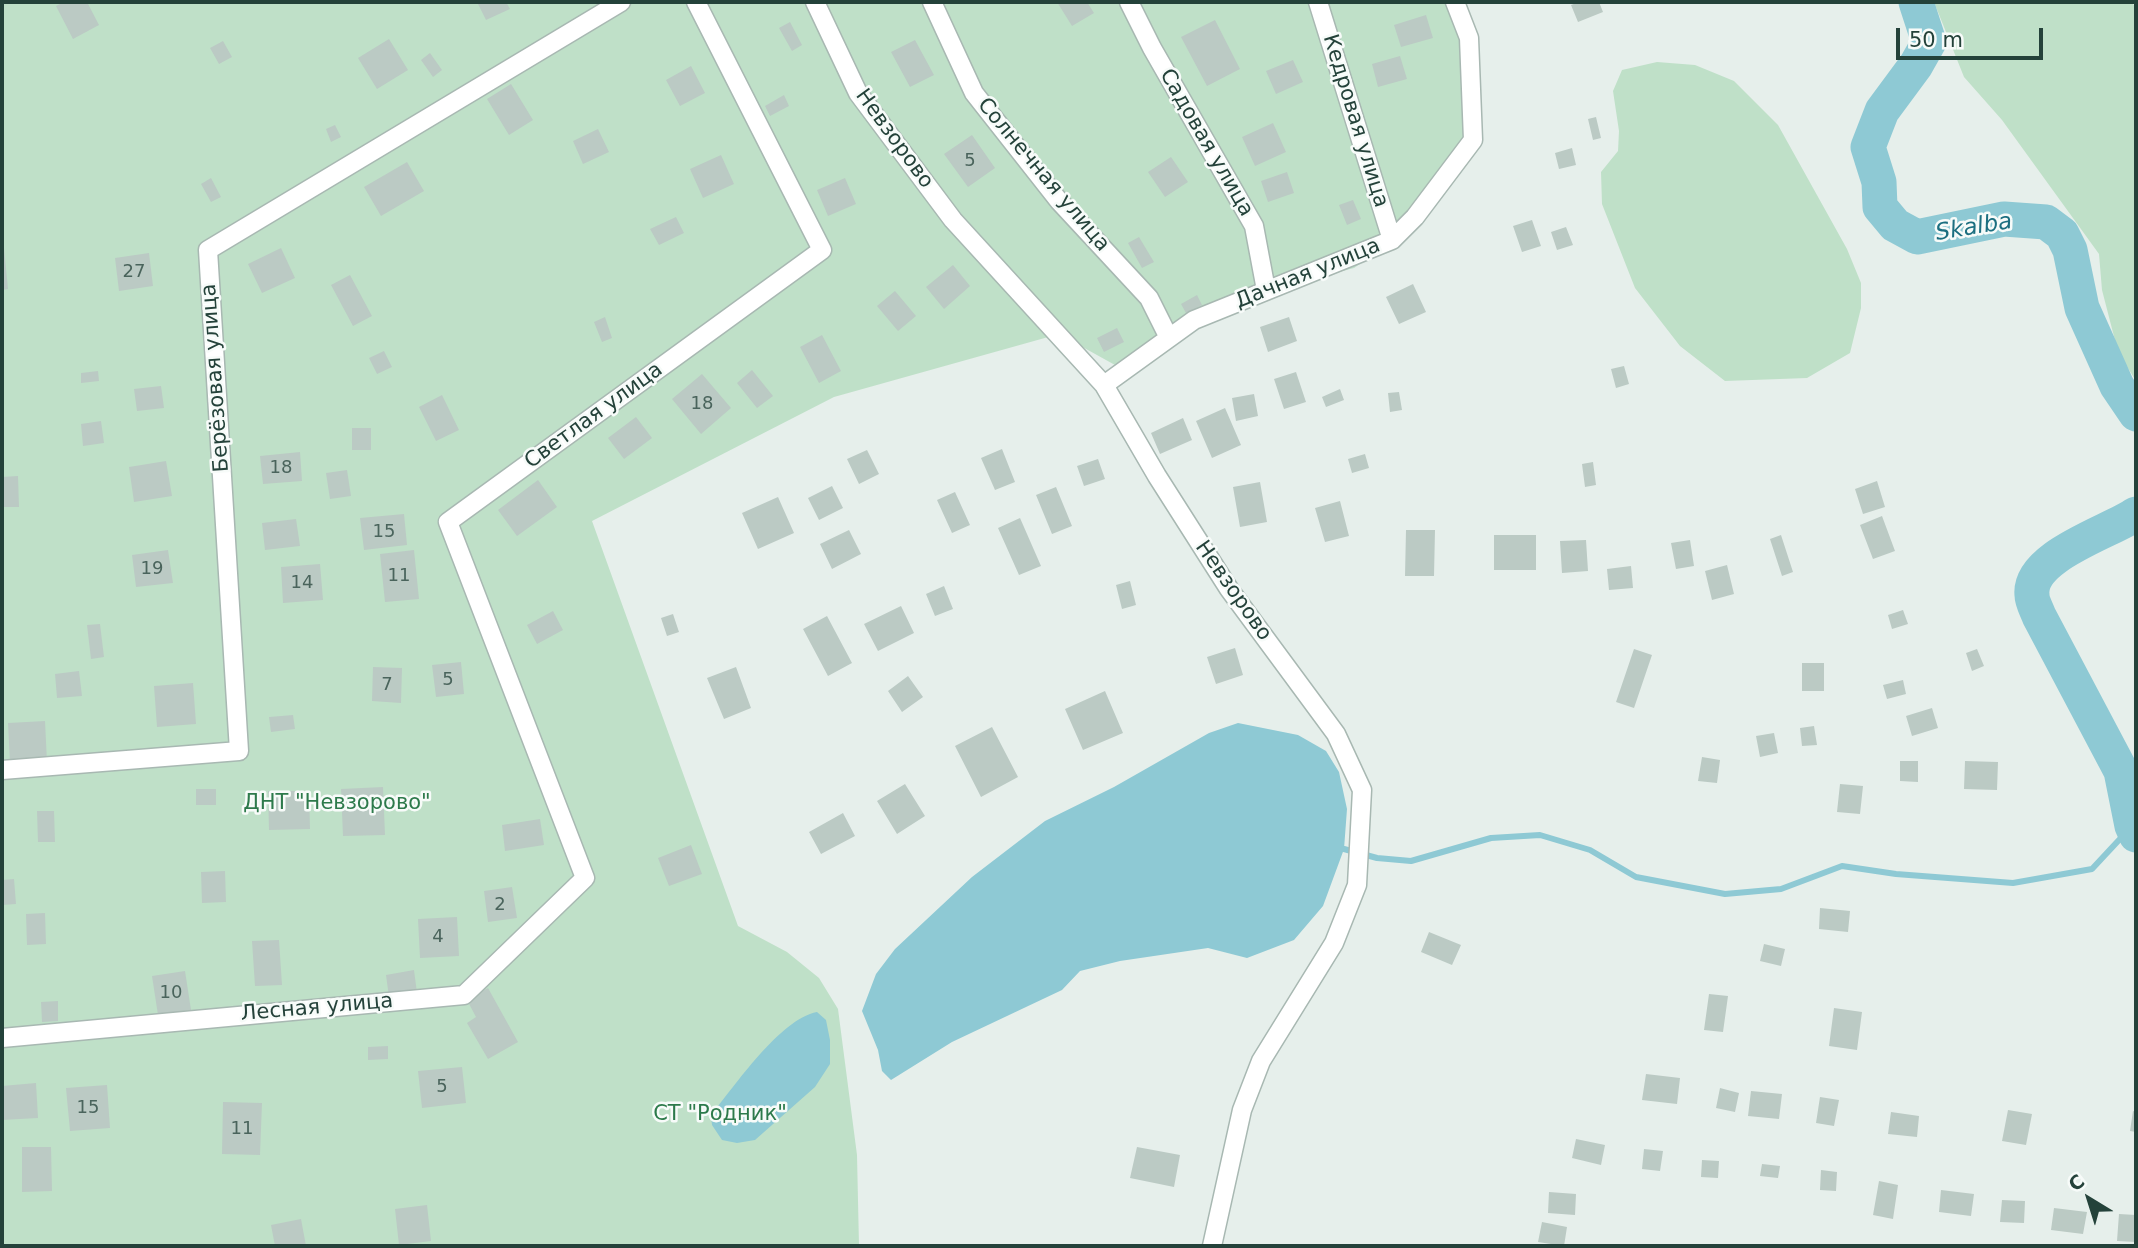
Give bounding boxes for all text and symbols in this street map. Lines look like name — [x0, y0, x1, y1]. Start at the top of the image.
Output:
scale bar — [1900, 14, 2047, 58]
text: 50 m — [1909, 28, 1963, 52]
street label: Кедровая улица — [1317, 31, 1393, 211]
street label: Садовая улица — [1154, 65, 1258, 221]
street label: Невзорово — [850, 84, 938, 194]
street label: Солнечная улица — [971, 93, 1115, 257]
house number: 5 — [964, 150, 976, 172]
water label: Skalba — [1934, 208, 2014, 248]
street label: Дачная улица — [1232, 233, 1384, 315]
house number: 27 — [123, 261, 145, 283]
street label: Берёзовая улица — [197, 283, 235, 473]
street label: Светлая улица — [520, 357, 668, 475]
house number: 18 — [691, 393, 713, 415]
house number: 18 — [270, 457, 292, 479]
house number: 15 — [373, 521, 395, 543]
street label: Невзорово — [1189, 536, 1277, 646]
house number: 19 — [141, 558, 163, 580]
house number: 11 — [388, 565, 410, 587]
house number: 14 — [291, 572, 313, 594]
house number: 5 — [442, 669, 454, 691]
house number: 7 — [381, 674, 393, 696]
park label: ДНТ "Невзорово" — [243, 791, 431, 817]
house number: 2 — [494, 894, 506, 916]
house number: 4 — [432, 926, 444, 948]
house number: 10 — [160, 982, 182, 1004]
street label: Лесная улица — [240, 989, 394, 1027]
house number: 5 — [436, 1076, 448, 1098]
house number: 15 — [77, 1097, 99, 1119]
park label: СТ "Родник" — [653, 1102, 787, 1128]
house number: 11 — [231, 1118, 253, 1140]
north arrow — [2054, 1164, 2124, 1234]
text: С — [2064, 1169, 2088, 1195]

